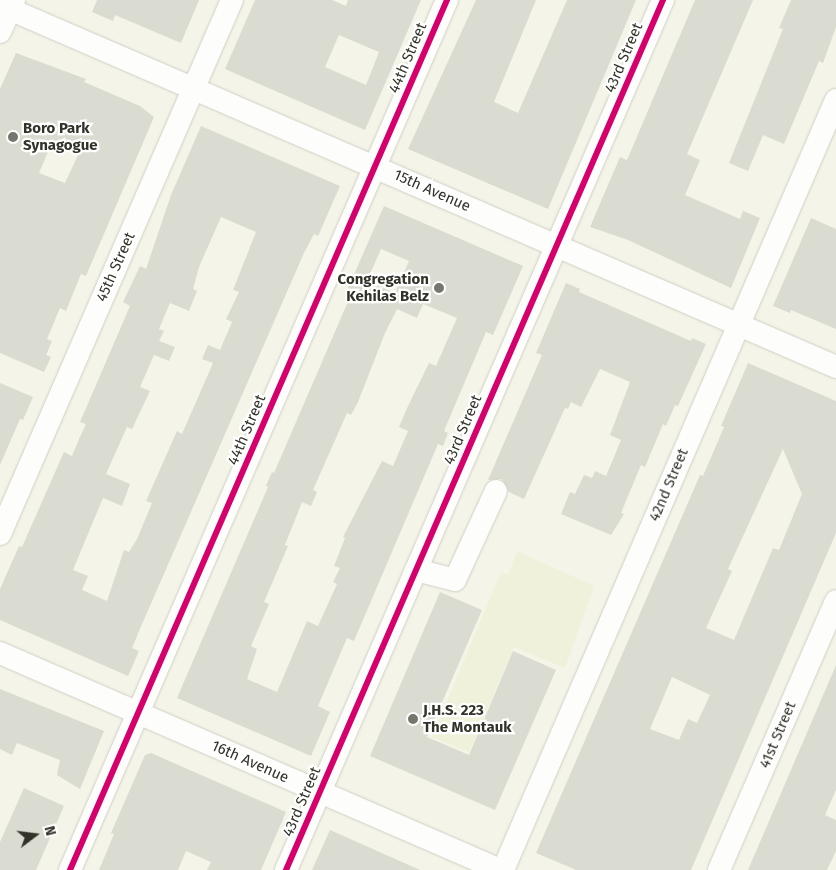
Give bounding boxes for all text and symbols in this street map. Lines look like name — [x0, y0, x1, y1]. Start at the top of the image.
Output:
street label: 44th Street — [385, 20, 431, 96]
street label: 43rd Street — [601, 20, 647, 96]
place label: Boro Park Synagogue — [23, 119, 98, 154]
marker: Boro Park Synagogue — [7, 131, 19, 143]
street label: 15th Avenue — [391, 166, 473, 216]
street label: 45th Street — [93, 229, 139, 305]
place label: Congregation Kehilas Belz — [338, 270, 429, 305]
marker: Congregation Kehilas Belz — [433, 282, 445, 294]
street label: 44th Street — [224, 392, 270, 468]
street label: 43rd Street — [440, 392, 486, 468]
street label: 42nd Street — [646, 446, 692, 524]
street label: 41st Street — [756, 699, 800, 771]
place label: J.H.S. 223 The Montauk — [423, 701, 511, 736]
marker: J.H.S. 223 The Montauk — [407, 713, 419, 725]
street label: 16th Avenue — [209, 737, 291, 787]
street label: 43rd Street — [279, 764, 325, 840]
north arrow — [10, 810, 60, 860]
text: N — [41, 824, 59, 838]

